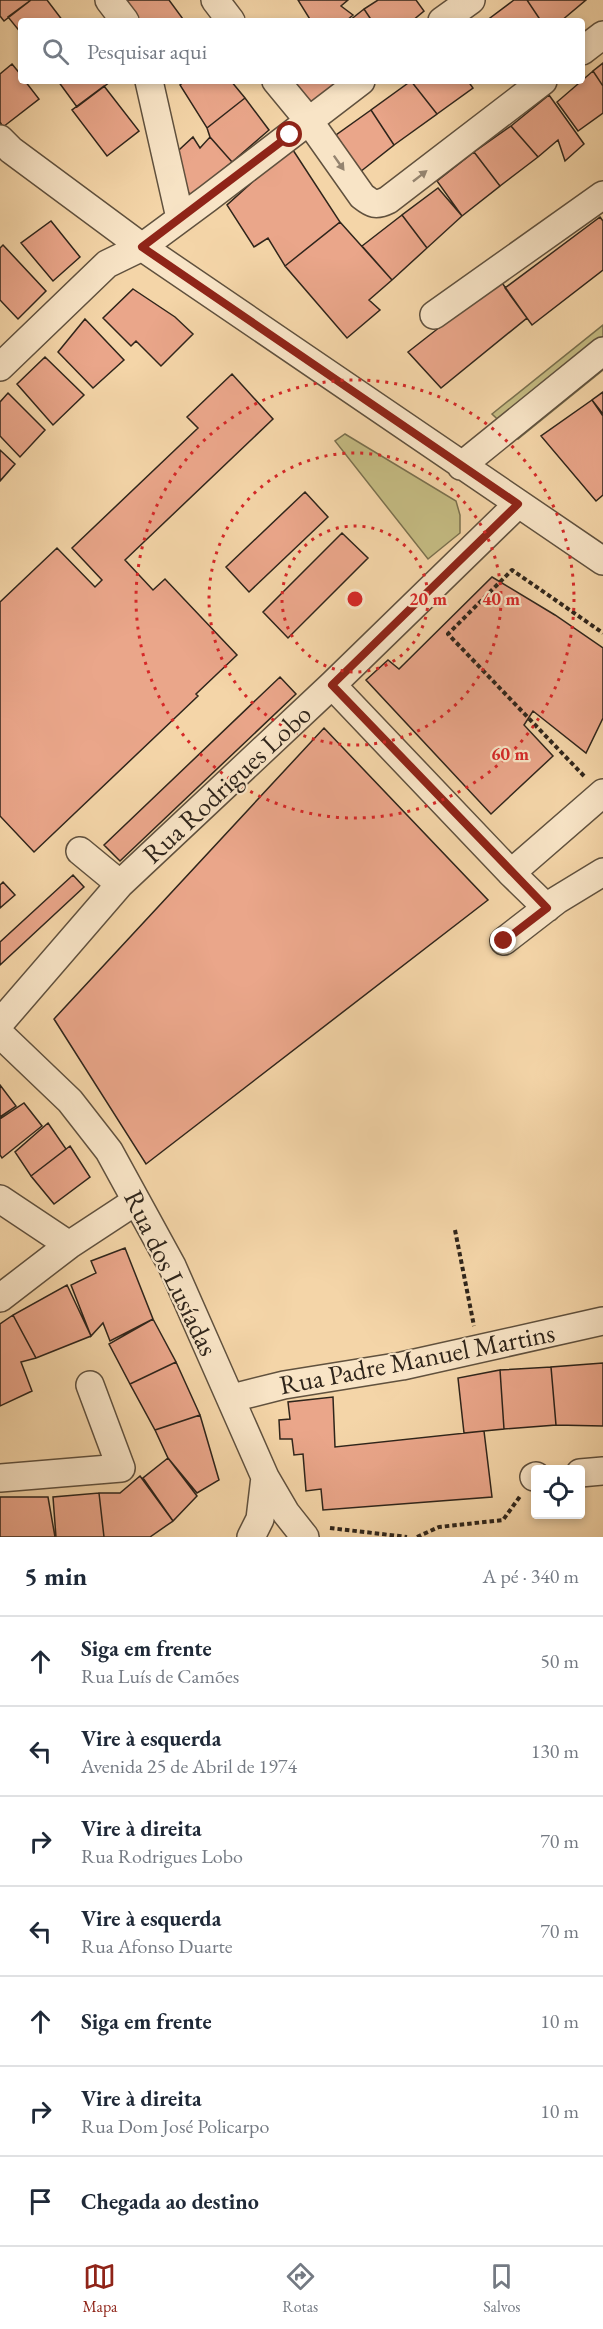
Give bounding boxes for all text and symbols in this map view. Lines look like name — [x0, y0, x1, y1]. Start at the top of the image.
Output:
search box — [18, 18, 585, 84]
icon: search — [39, 35, 72, 68]
text: Pesquisar aqui — [87, 37, 207, 66]
route start — [276, 121, 302, 147]
one-way arrow — [333, 155, 345, 171]
one-way arrow — [412, 170, 428, 182]
text: 20 m — [409, 587, 447, 610]
text: 40 m — [482, 587, 520, 610]
centre of rings — [345, 589, 365, 609]
street label: Rua Rodrigues Lobo — [135, 696, 319, 871]
text: 60 m — [491, 742, 529, 765]
route end — [490, 927, 516, 953]
street label: Rua dos Lusíadas — [116, 1184, 227, 1361]
street label: Rua Padre Manuel Martins — [276, 1315, 558, 1402]
map controls — [531, 1465, 585, 1519]
button: locate — [531, 1465, 585, 1519]
text: 5 min — [24, 1559, 87, 1593]
text: A pé · 340 m — [483, 1563, 579, 1589]
text: Siga em frente — [81, 1634, 212, 1663]
icon: ahead — [24, 1645, 57, 1678]
text: 50 m — [540, 1648, 579, 1674]
text: Rua Luís de Camões — [81, 1663, 239, 1689]
text: Vire à esquerda — [81, 1724, 221, 1753]
icon: left — [24, 1735, 57, 1768]
text: 130 m — [531, 1738, 579, 1764]
text: Avenida 25 de Abril de 1974 — [81, 1753, 297, 1779]
text: Vire à direita — [81, 1814, 202, 1843]
icon: right — [24, 1825, 57, 1858]
text: 70 m — [540, 1828, 579, 1854]
text: Rua Rodrigues Lobo — [81, 1843, 243, 1869]
text: Vire à esquerda — [81, 1904, 221, 1933]
icon: left — [24, 1915, 57, 1948]
text: 70 m — [540, 1918, 579, 1944]
text: Rua Afonso Duarte — [81, 1933, 233, 1959]
icon: ahead — [24, 2005, 57, 2038]
text: Siga em frente — [81, 2007, 212, 2036]
text: 10 m — [540, 2008, 579, 2034]
text: Vire à direita — [81, 2084, 202, 2113]
icon: right — [24, 2095, 57, 2128]
text: 10 m — [540, 2098, 579, 2124]
text: Rua Dom José Policarpo — [81, 2113, 269, 2139]
icon: arrive — [24, 2185, 57, 2218]
text: Chegada ao destino — [81, 2187, 259, 2216]
tab: Mapa — [82, 2260, 117, 2317]
tab: Rotas — [282, 2260, 318, 2317]
tab: Salvos — [483, 2260, 521, 2317]

